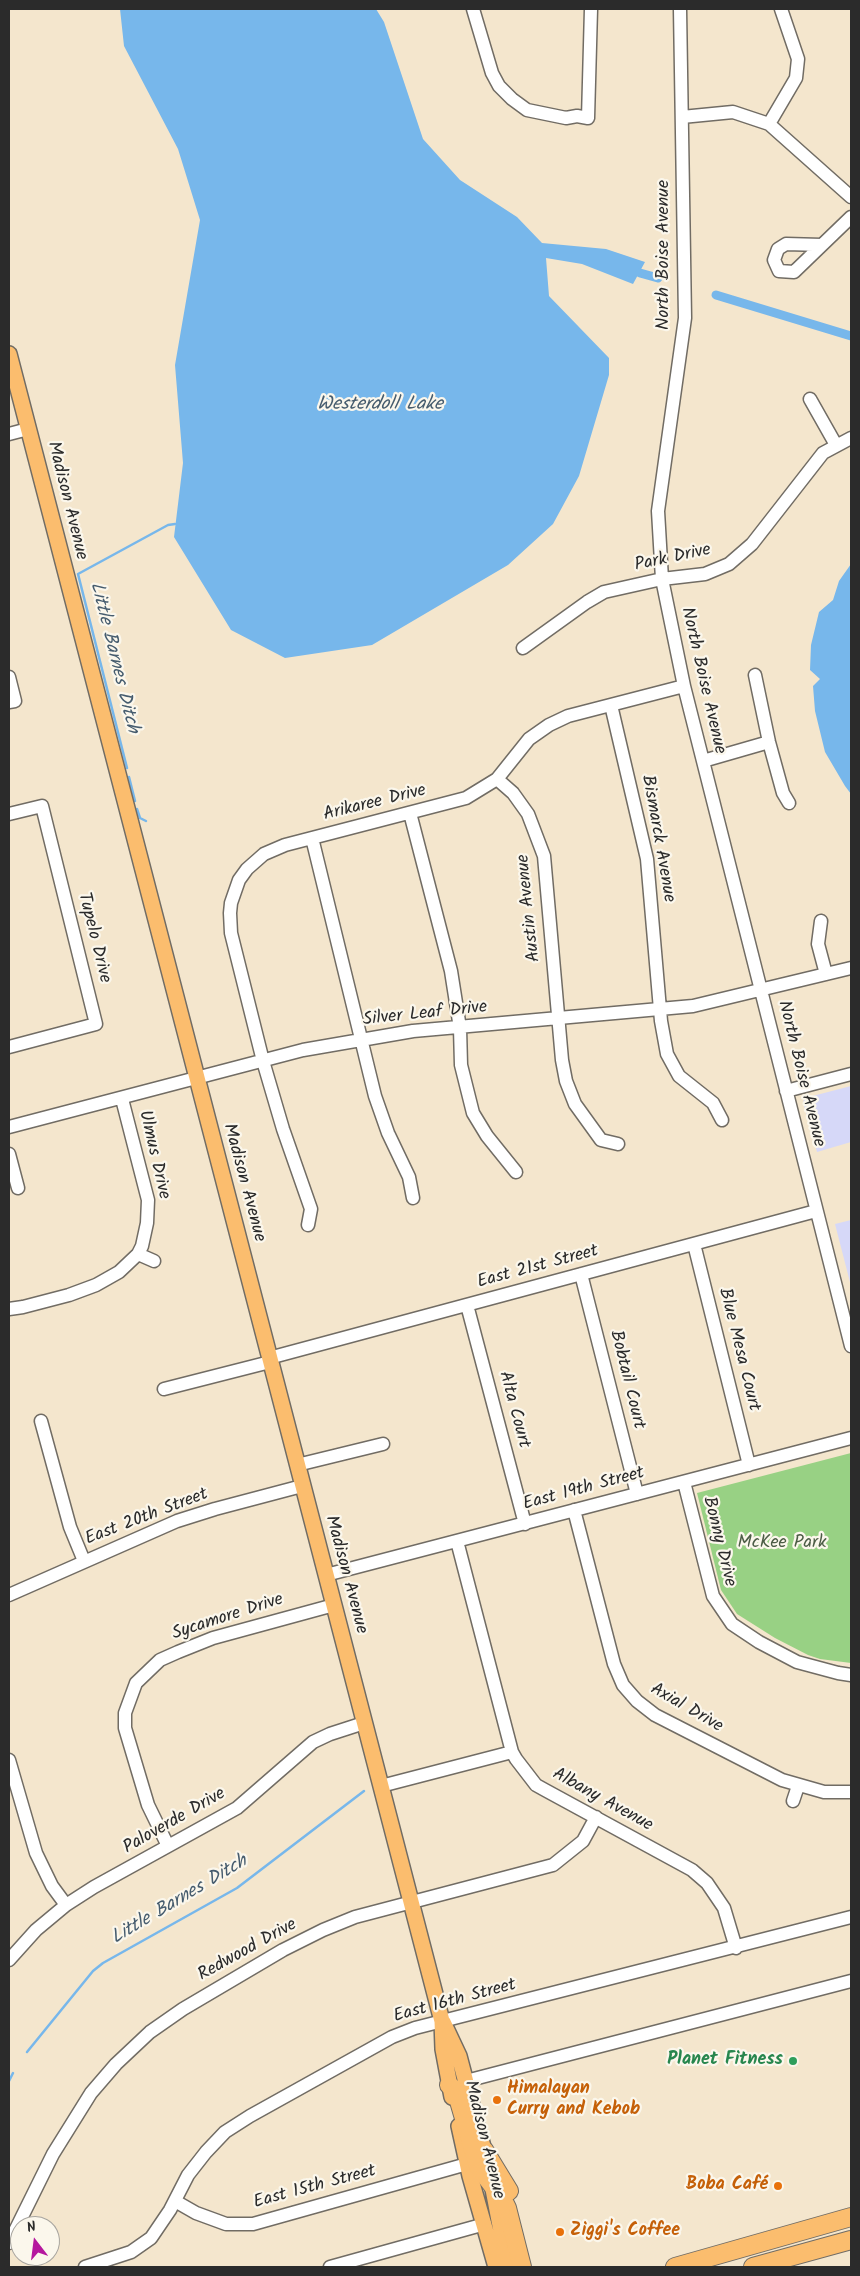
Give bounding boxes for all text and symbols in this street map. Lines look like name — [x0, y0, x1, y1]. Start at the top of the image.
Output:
street label: North Boise Avenue — [654, 180, 676, 330]
water label: Westerdoll Lake — [317, 395, 443, 417]
street label: Madison Avenue — [41, 439, 91, 563]
street label: Park Drive — [633, 540, 713, 578]
water label: Little Barnes Ditch — [83, 580, 143, 736]
street label: North Boise Avenue — [675, 605, 729, 757]
street label: Bismarck Avenue — [635, 774, 679, 904]
street label: Arikaree Drive — [321, 781, 429, 827]
street label: Austin Avenue — [514, 853, 546, 963]
street label: Tupelo Drive — [71, 891, 115, 985]
street label: Silver Leaf Drive — [362, 998, 488, 1032]
street label: North Boise Avenue — [771, 999, 829, 1149]
street label: Ulmus Drive — [132, 1108, 174, 1202]
street label: Madison Avenue — [217, 1122, 269, 1244]
street label: East 21st Street — [475, 1241, 601, 1295]
street label: Blue Mesa Court — [712, 1286, 764, 1414]
street label: Bobtail Court — [603, 1328, 649, 1432]
street label: Alta Court — [492, 1369, 534, 1451]
street label: East 19th Street — [521, 1463, 647, 1517]
street label: East 20th Street — [83, 1485, 211, 1551]
street label: Bonny Drive — [696, 1495, 740, 1589]
street label: Madison Avenue — [319, 1514, 371, 1636]
park label: McKee Park — [738, 1533, 826, 1555]
street label: Sycamore Drive — [170, 1590, 286, 1646]
street label: Axial Drive — [646, 1680, 726, 1738]
street label: Albany Avenue — [548, 1765, 656, 1837]
street label: Paloverde Drive — [120, 1784, 230, 1860]
water label: Little Barnes Ditch — [108, 1851, 252, 1951]
street label: Redwood Drive — [195, 1915, 301, 1987]
street label: East 16th Street — [391, 1975, 519, 2029]
place label: Planet Fitness — [667, 2050, 783, 2072]
marker: Planet Fitness — [787, 2055, 799, 2067]
street label: Madison Avenue — [458, 2078, 508, 2202]
place label: Himalayan Curry and Kebob — [507, 2079, 640, 2122]
marker: Himalayan Curry and Kebob — [491, 2094, 503, 2106]
street label: East 15th Street — [252, 2161, 378, 2215]
place label: Boba Café — [686, 2175, 768, 2197]
marker: Boba Café — [772, 2180, 784, 2192]
north arrow — [10, 2216, 60, 2266]
text: N — [24, 2216, 38, 2239]
place label: Ziggi's Coffee — [570, 2221, 680, 2243]
marker: Ziggi's Coffee — [554, 2226, 566, 2238]

